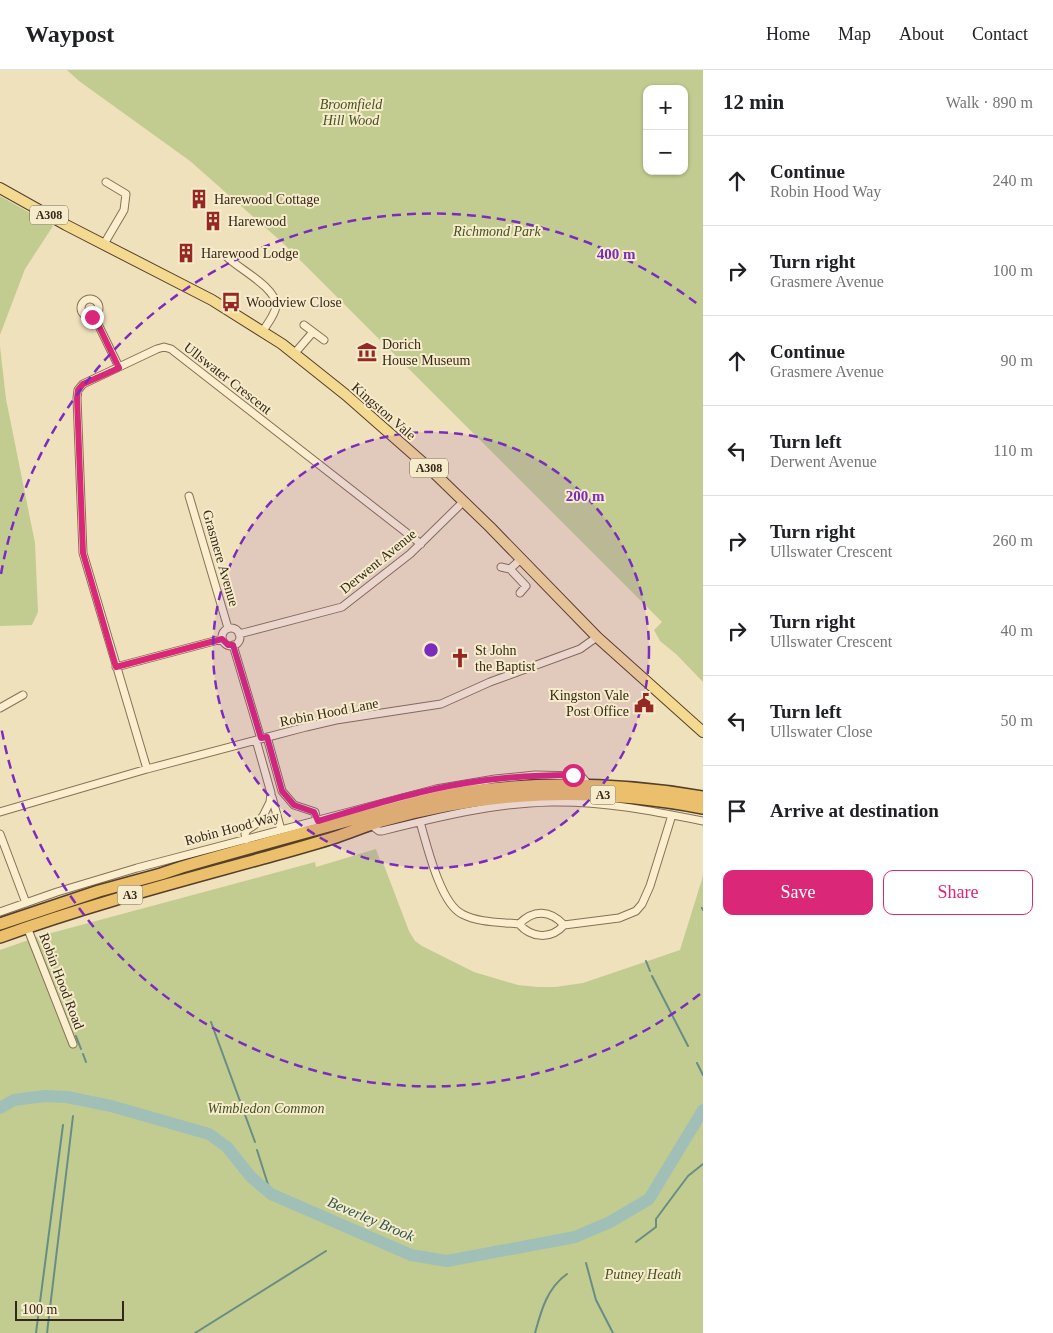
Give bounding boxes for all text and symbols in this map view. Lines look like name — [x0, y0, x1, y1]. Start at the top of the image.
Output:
text: Waypost — [25, 21, 114, 47]
text: Home — [766, 24, 810, 44]
text: Map — [838, 24, 871, 44]
text: About — [899, 24, 944, 44]
text: Contact — [972, 24, 1028, 44]
map controls — [643, 85, 688, 175]
button: + — [643, 85, 688, 130]
text: 12 min — [723, 90, 784, 114]
text: Walk · 890 m — [946, 94, 1033, 111]
park label: Broomfield Hill Wood — [320, 97, 383, 128]
button: − — [643, 130, 688, 175]
text: Continue — [770, 161, 845, 182]
icon: ahead — [723, 167, 751, 195]
text: 240 m — [993, 172, 1033, 189]
text: Robin Hood Way — [770, 183, 881, 200]
building icon: Harewood Cottage — [188, 188, 210, 210]
place label: Harewood Cottage — [214, 192, 319, 207]
road number: A308 — [30, 206, 68, 224]
building icon: Harewood — [202, 210, 224, 232]
place label: Harewood — [228, 214, 286, 229]
park label: Richmond Park — [452, 224, 542, 239]
building icon: Harewood Lodge — [175, 242, 197, 264]
place label: Harewood Lodge — [201, 246, 299, 261]
text: 400 m — [597, 246, 636, 262]
text: Turn right — [770, 251, 855, 272]
icon: right — [723, 257, 751, 285]
text: 100 m — [993, 262, 1033, 279]
text: Grasmere Avenue — [770, 273, 884, 290]
bus stop icon: Woodview Close — [220, 291, 242, 313]
place label: Woodview Close — [246, 295, 342, 310]
route end — [81, 306, 104, 329]
place label: Dorich House Museum — [382, 337, 470, 368]
street label: Ullswater Crescent — [181, 340, 275, 417]
museum icon: Dorich House Museum — [356, 341, 378, 363]
text: Continue — [770, 341, 845, 362]
icon: ahead — [723, 347, 751, 375]
text: 90 m — [1001, 352, 1033, 369]
text: Grasmere Avenue — [770, 363, 884, 380]
street label: Kingston Vale — [349, 380, 419, 443]
text: Turn left — [770, 431, 842, 452]
icon: left — [723, 437, 751, 465]
text: 110 m — [993, 442, 1033, 459]
text: Derwent Avenue — [770, 453, 877, 470]
road number: A308 — [410, 458, 448, 478]
text: 200 m — [566, 488, 605, 504]
street label: Grasmere Avenue — [200, 508, 241, 608]
text: Turn right — [770, 521, 855, 542]
street label: Derwent Avenue — [337, 526, 419, 597]
icon: right — [723, 527, 751, 555]
text: 260 m — [993, 532, 1033, 549]
text: Ullswater Crescent — [770, 543, 892, 560]
text: Turn right — [770, 611, 855, 632]
icon: right — [723, 617, 751, 645]
text: 40 m — [1001, 622, 1033, 639]
text: Ullswater Crescent — [770, 633, 892, 650]
centre of rings — [422, 641, 440, 659]
place label: St John the Baptist — [475, 643, 535, 674]
church icon: St John the Baptist — [449, 647, 471, 669]
place label: Kingston Vale Post Office — [550, 688, 629, 719]
public building icon: Kingston Vale Post Office — [633, 692, 655, 714]
street label: Robin Hood Lane — [278, 696, 380, 729]
text: Turn left — [770, 701, 842, 722]
icon: left — [723, 707, 751, 735]
text: 50 m — [1001, 712, 1033, 729]
text: Ullswater Close — [770, 723, 873, 740]
route start — [562, 764, 585, 787]
road number: A3 — [590, 786, 616, 804]
icon: arrive — [723, 797, 751, 825]
text: Arrive at destination — [770, 800, 939, 821]
street label: Robin Hood Way — [183, 809, 281, 848]
button: Save — [723, 870, 873, 915]
button: Share — [883, 870, 1033, 915]
road number: A3 — [118, 886, 142, 904]
street label: Robin Hood Road — [36, 931, 87, 1031]
park label: Wimbledon Common — [207, 1101, 325, 1116]
water label: Beverley Brook — [325, 1194, 417, 1245]
park label: Putney Heath — [604, 1267, 681, 1282]
scale bar — [15, 1298, 124, 1321]
text: 100 m — [22, 1302, 57, 1317]

